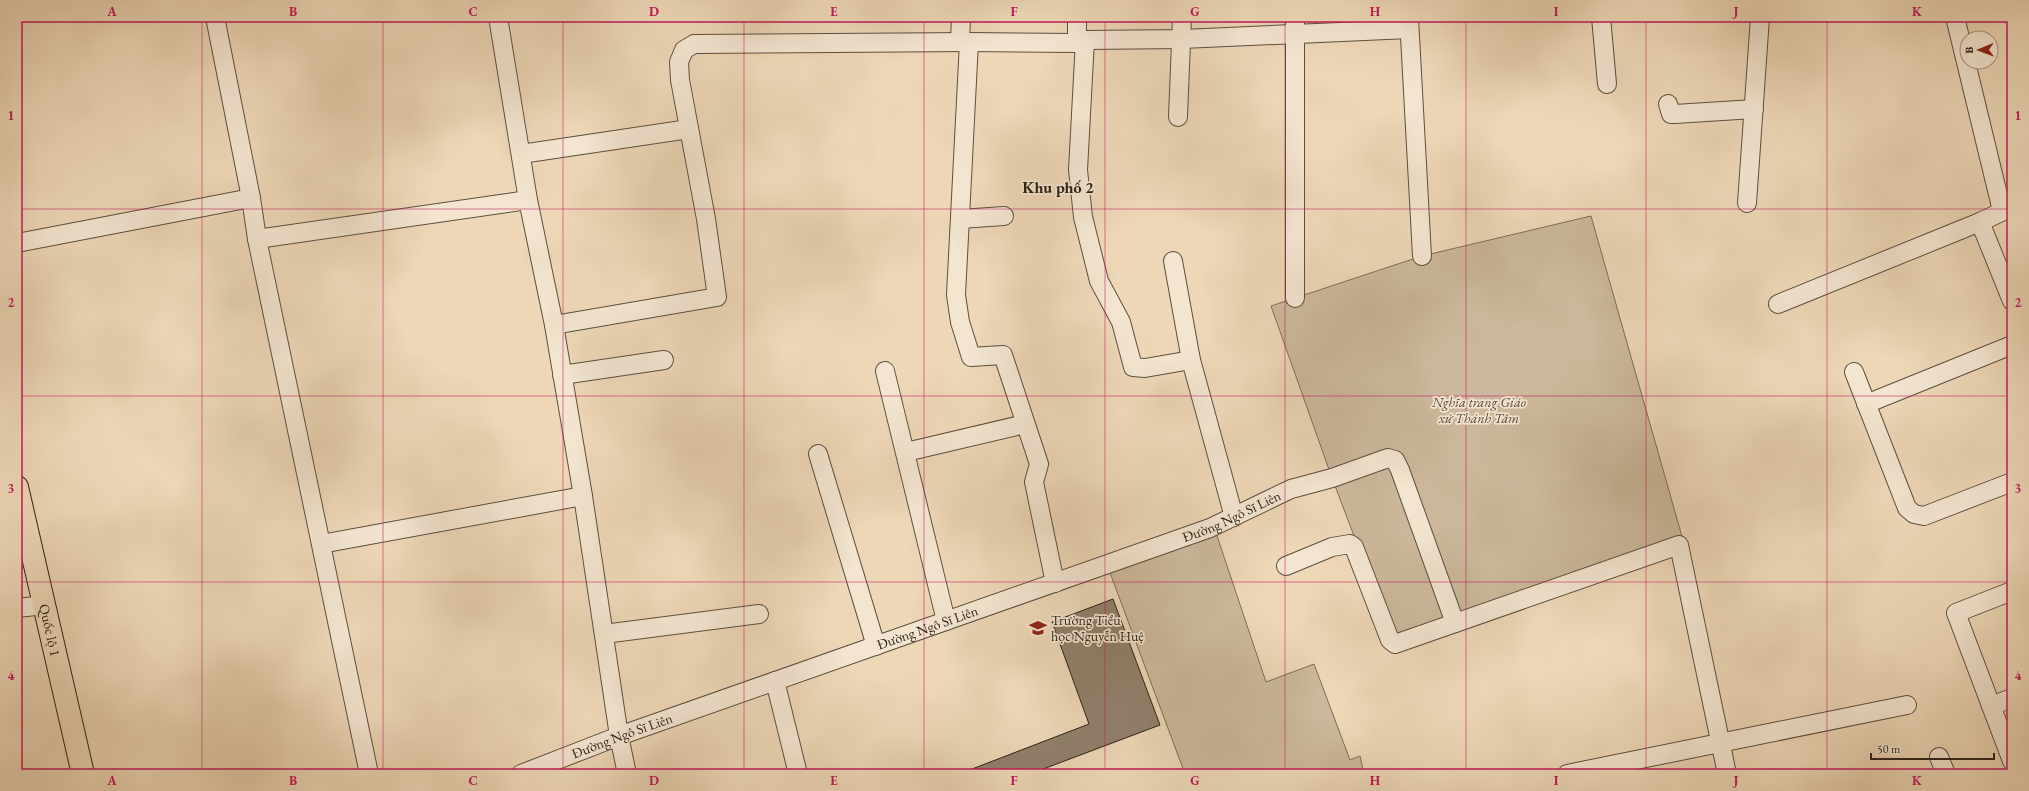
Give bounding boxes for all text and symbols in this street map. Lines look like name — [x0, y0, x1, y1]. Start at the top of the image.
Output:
text: A — [106, 3, 117, 20]
text: B — [289, 3, 297, 20]
text: C — [468, 3, 478, 20]
text: D — [649, 3, 659, 20]
text: E — [830, 3, 838, 20]
text: F — [1010, 3, 1018, 20]
text: G — [1190, 3, 1200, 20]
text: H — [1370, 3, 1381, 20]
text: I — [1554, 3, 1559, 20]
text: J — [1732, 3, 1739, 20]
text: K — [1912, 3, 1923, 20]
north arrow — [1959, 30, 1999, 70]
text: B — [1962, 46, 1976, 54]
text: 1 — [8, 107, 15, 124]
text: 1 — [2015, 107, 2022, 124]
district label: Khu phố 2 — [1022, 177, 1094, 198]
text: 2 — [8, 294, 15, 311]
text: 2 — [2015, 294, 2022, 311]
park label: Nghĩa trang Giáo xứ Thánh Tâm — [1431, 393, 1527, 427]
text: 3 — [8, 480, 15, 497]
text: 3 — [2015, 480, 2022, 497]
street label: Đường Ngô Sĩ Liên — [1180, 486, 1284, 546]
street label: Đường Ngô Sĩ Liên — [874, 601, 981, 654]
street label: Quốc lộ 1 — [35, 602, 65, 658]
place label: Trường Tiểu học Nguyễn Huệ — [1051, 611, 1144, 645]
school or university icon: Trường Tiểu học Nguyễn Huệ — [1028, 618, 1048, 638]
text: 4 — [8, 667, 15, 684]
text: 4 — [2015, 667, 2022, 684]
street label: Đường Ngô Sĩ Liên — [569, 709, 675, 763]
scale bar — [1871, 735, 1994, 761]
text: 50 m — [1877, 741, 1901, 757]
text: A — [106, 772, 117, 789]
text: B — [289, 772, 297, 789]
text: C — [468, 772, 478, 789]
text: D — [649, 772, 659, 789]
text: E — [830, 772, 838, 789]
text: F — [1010, 772, 1018, 789]
text: G — [1190, 772, 1200, 789]
text: H — [1370, 772, 1381, 789]
text: I — [1554, 772, 1559, 789]
text: J — [1732, 772, 1739, 789]
text: K — [1912, 772, 1923, 789]

